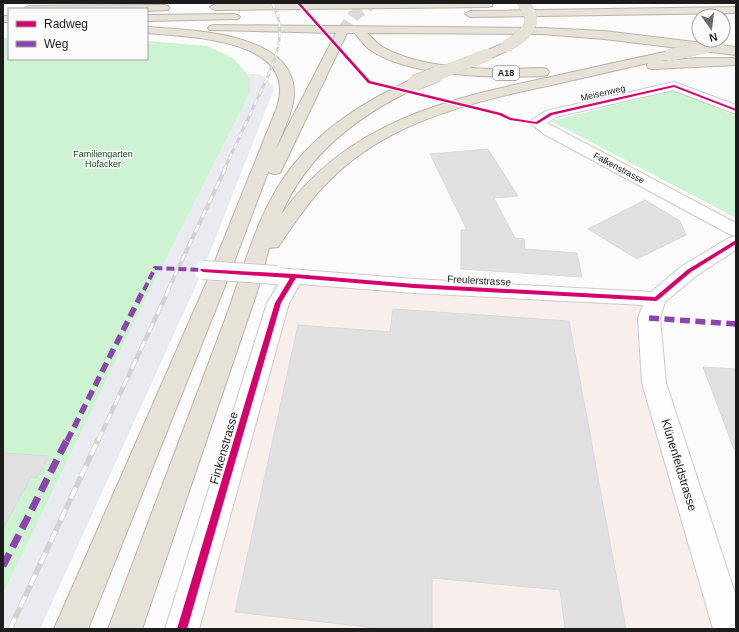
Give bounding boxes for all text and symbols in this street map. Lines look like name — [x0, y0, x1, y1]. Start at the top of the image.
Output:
legend — [8, 8, 148, 60]
north arrow — [691, 8, 731, 48]
text: Radweg — [44, 17, 88, 31]
text: N — [708, 31, 719, 44]
text: Weg — [44, 37, 68, 51]
road number: A18 — [493, 66, 519, 80]
street label: Meisenweg — [580, 83, 626, 103]
park label: Familiengarten Hofacker — [73, 149, 133, 169]
street label: Falkenstrasse — [592, 150, 646, 186]
street label: Freulerstrasse — [447, 273, 512, 288]
street label: Finkenstrasse — [207, 410, 241, 486]
street label: Klünenfeldstrasse — [658, 417, 700, 513]

